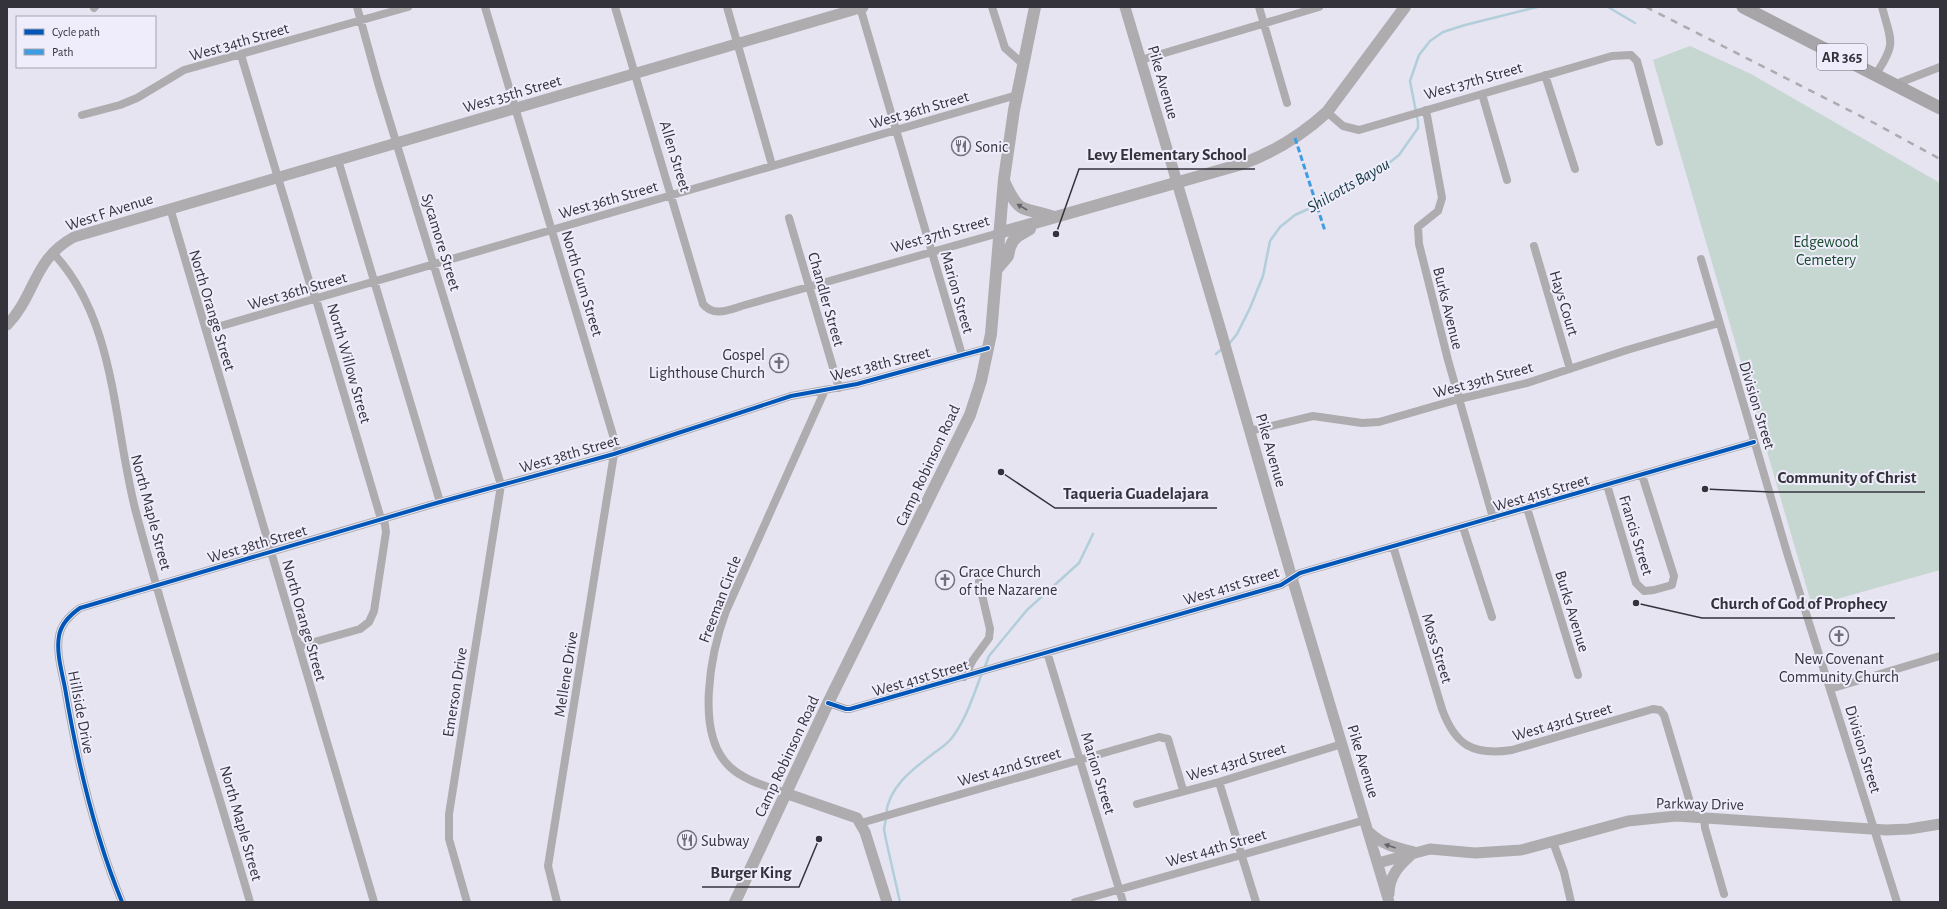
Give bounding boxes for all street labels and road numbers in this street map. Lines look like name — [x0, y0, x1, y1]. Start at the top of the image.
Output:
street label: West 34th Street — [188, 20, 291, 64]
street label: Pike Avenue — [1145, 44, 1181, 121]
road number: AR 365 — [1817, 44, 1867, 70]
street label: West 37th Street — [1422, 59, 1524, 103]
street label: West 35th Street — [461, 72, 563, 116]
street label: West 36th Street — [868, 88, 971, 132]
street label: Allen Street — [657, 119, 693, 194]
street label: West 36th Street — [557, 178, 660, 222]
street label: West F Avenue — [64, 190, 155, 234]
street label: Sycamore Street — [418, 192, 463, 293]
street label: West 37th Street — [889, 212, 991, 256]
street label: North Gum Street — [558, 228, 606, 338]
street label: North Orange Street — [186, 248, 238, 373]
street label: Marion Street — [938, 249, 976, 335]
street label: Chandler Street — [805, 250, 847, 348]
street label: Burks Avenue — [1430, 265, 1466, 351]
street label: West 36th Street — [246, 269, 349, 313]
street label: Hays Court — [1546, 269, 1582, 338]
street label: North Willow Street — [324, 301, 374, 425]
street label: West 38th Street — [829, 344, 932, 384]
street label: West 39th Street — [1432, 359, 1535, 401]
street label: Division Street — [1736, 359, 1778, 451]
street label: Camp Robinson Road — [893, 402, 963, 529]
street label: Pike Avenue — [1253, 412, 1289, 489]
street label: West 38th Street — [518, 432, 621, 476]
street label: North Maple Street — [128, 453, 174, 572]
street label: West 41st Street — [1491, 472, 1591, 514]
street label: Francis Street — [1616, 493, 1656, 577]
street label: West 38th Street — [206, 522, 309, 566]
street label: Freeman Circle — [696, 554, 744, 645]
street label: North Orange Street — [279, 558, 329, 683]
street label: West 41st Street — [1182, 564, 1281, 608]
street label: Burks Avenue — [1552, 569, 1592, 654]
street label: Moss Street — [1419, 611, 1455, 685]
street label: Mellene Drive — [551, 630, 581, 718]
street label: Emerson Drive — [440, 646, 470, 738]
street label: West 41st Street — [870, 657, 970, 699]
street label: Hillside Drive — [65, 669, 97, 755]
street label: Camp Robinson Road — [752, 693, 822, 820]
street label: West 43rd Street — [1511, 700, 1614, 744]
street label: Division Street — [1842, 703, 1884, 795]
street label: Pike Avenue — [1344, 723, 1382, 800]
street label: Marion Street — [1078, 730, 1118, 816]
street label: West 43rd Street — [1185, 740, 1288, 784]
street label: West 42nd Street — [956, 745, 1063, 789]
street label: North Maple Street — [217, 764, 265, 883]
street label: Parkway Drive — [1656, 795, 1744, 814]
street label: West 44th Street — [1164, 826, 1268, 870]

